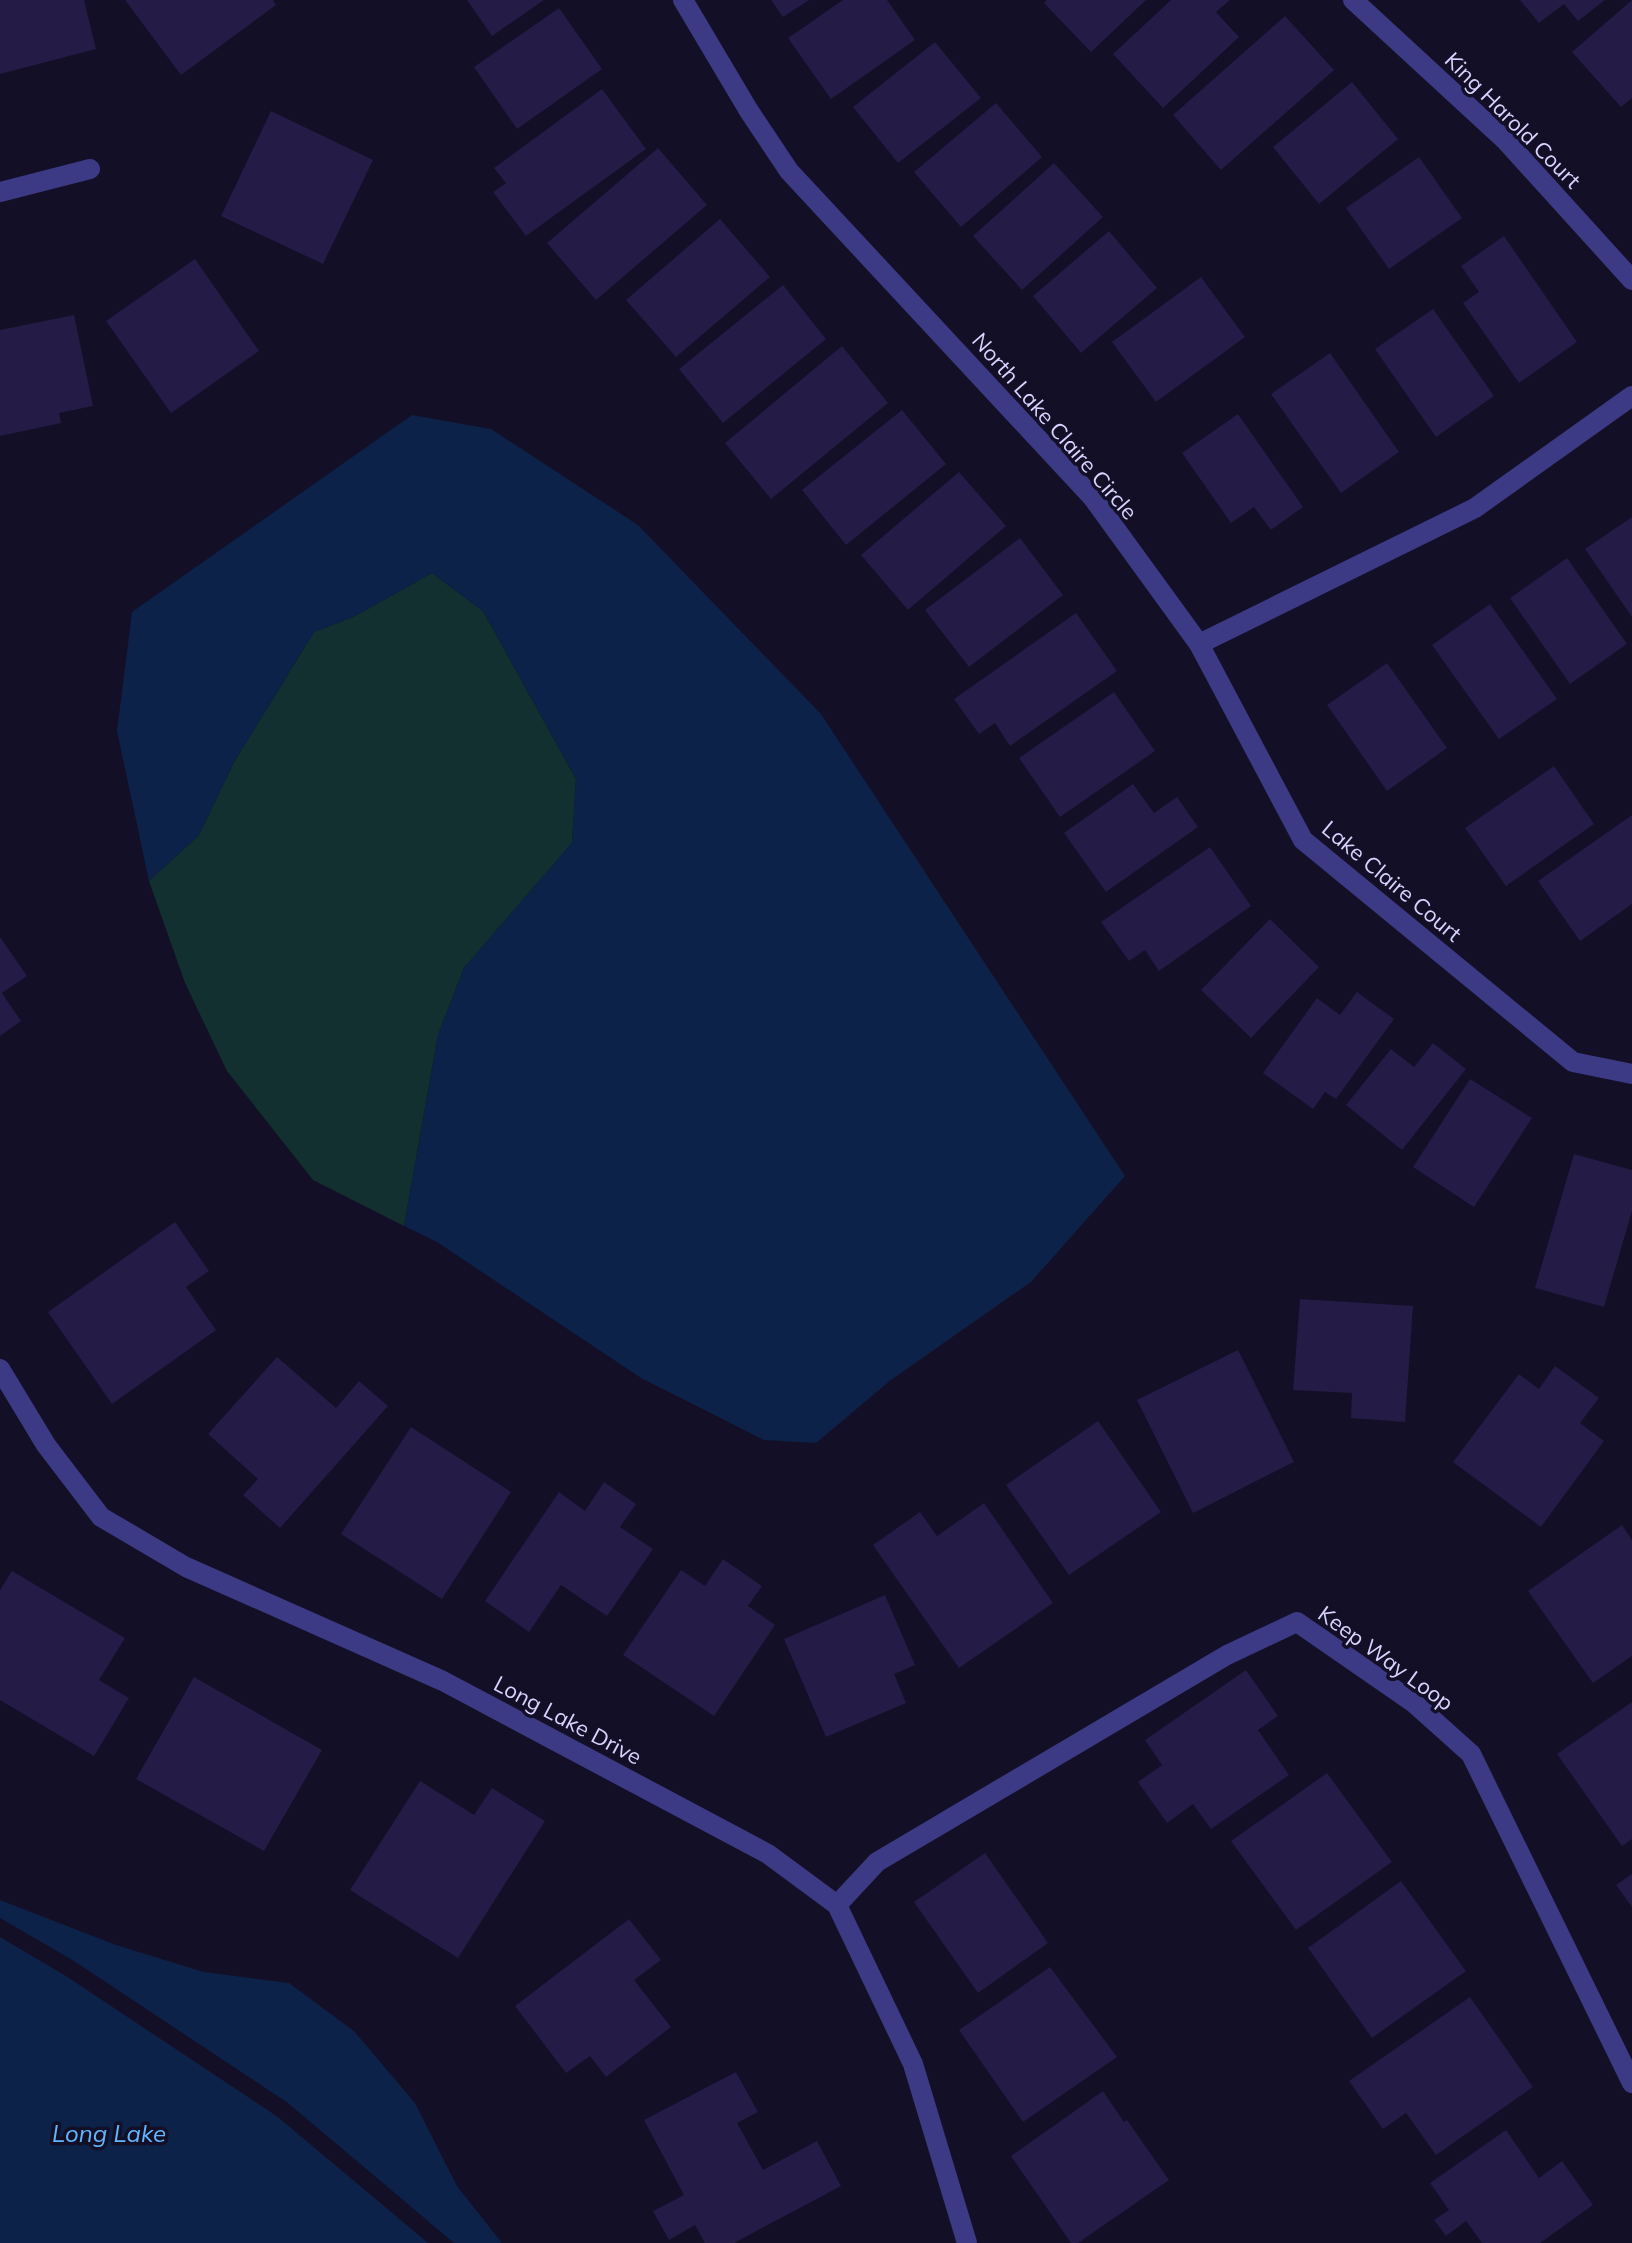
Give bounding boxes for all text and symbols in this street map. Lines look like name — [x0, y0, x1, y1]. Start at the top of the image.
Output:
street label: King Harold Court — [1439, 46, 1587, 194]
street label: North Lake Claire Circle — [966, 327, 1144, 525]
street label: Lake Claire Court — [1316, 814, 1468, 948]
street label: Keep Way Loop — [1313, 1600, 1459, 1716]
street label: Long Lake Drive — [489, 1669, 647, 1771]
water label: Long Lake — [52, 2118, 166, 2148]

